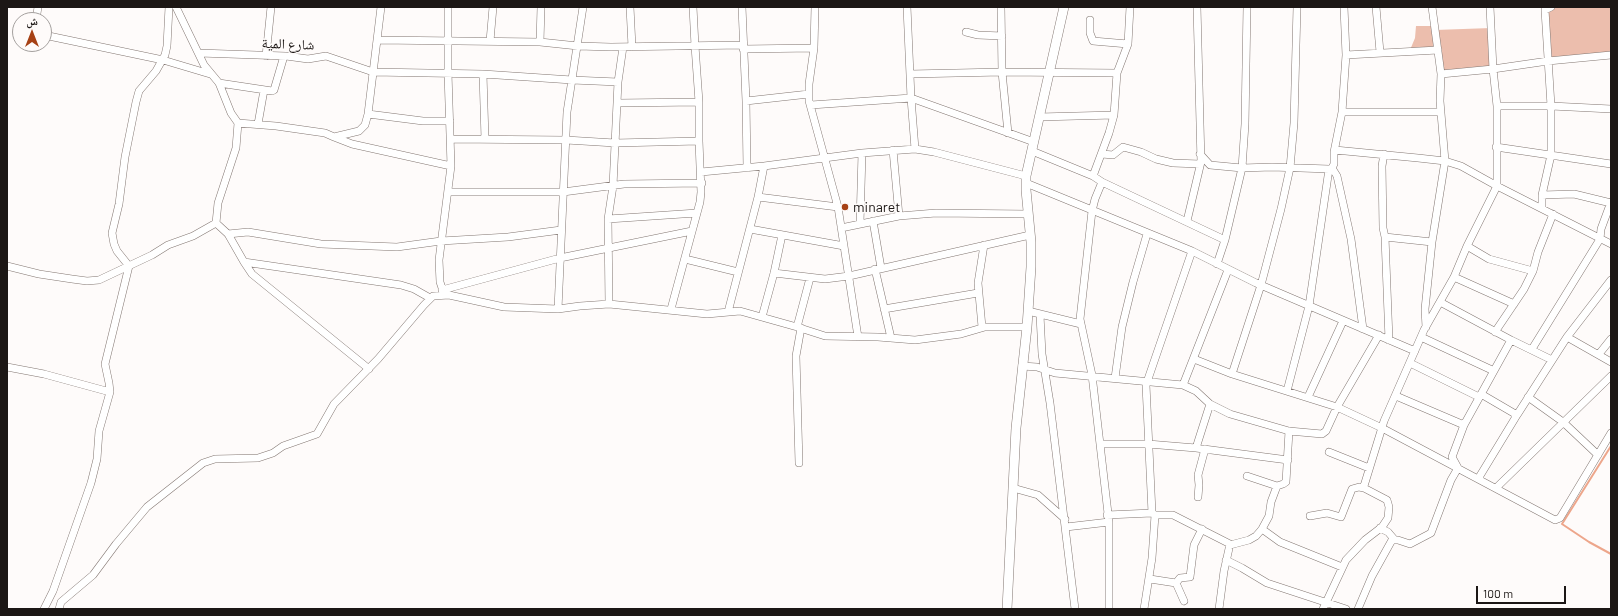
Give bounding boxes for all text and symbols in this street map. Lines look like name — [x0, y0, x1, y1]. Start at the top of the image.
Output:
north arrow — [12, 12, 52, 52]
text: ش — [26, 14, 38, 27]
street label: شارع المية — [261, 35, 315, 53]
place label: minaret — [853, 199, 900, 215]
marker: minaret — [840, 202, 850, 212]
scale bar — [1478, 578, 1568, 604]
text: 100 m — [1483, 586, 1513, 600]

